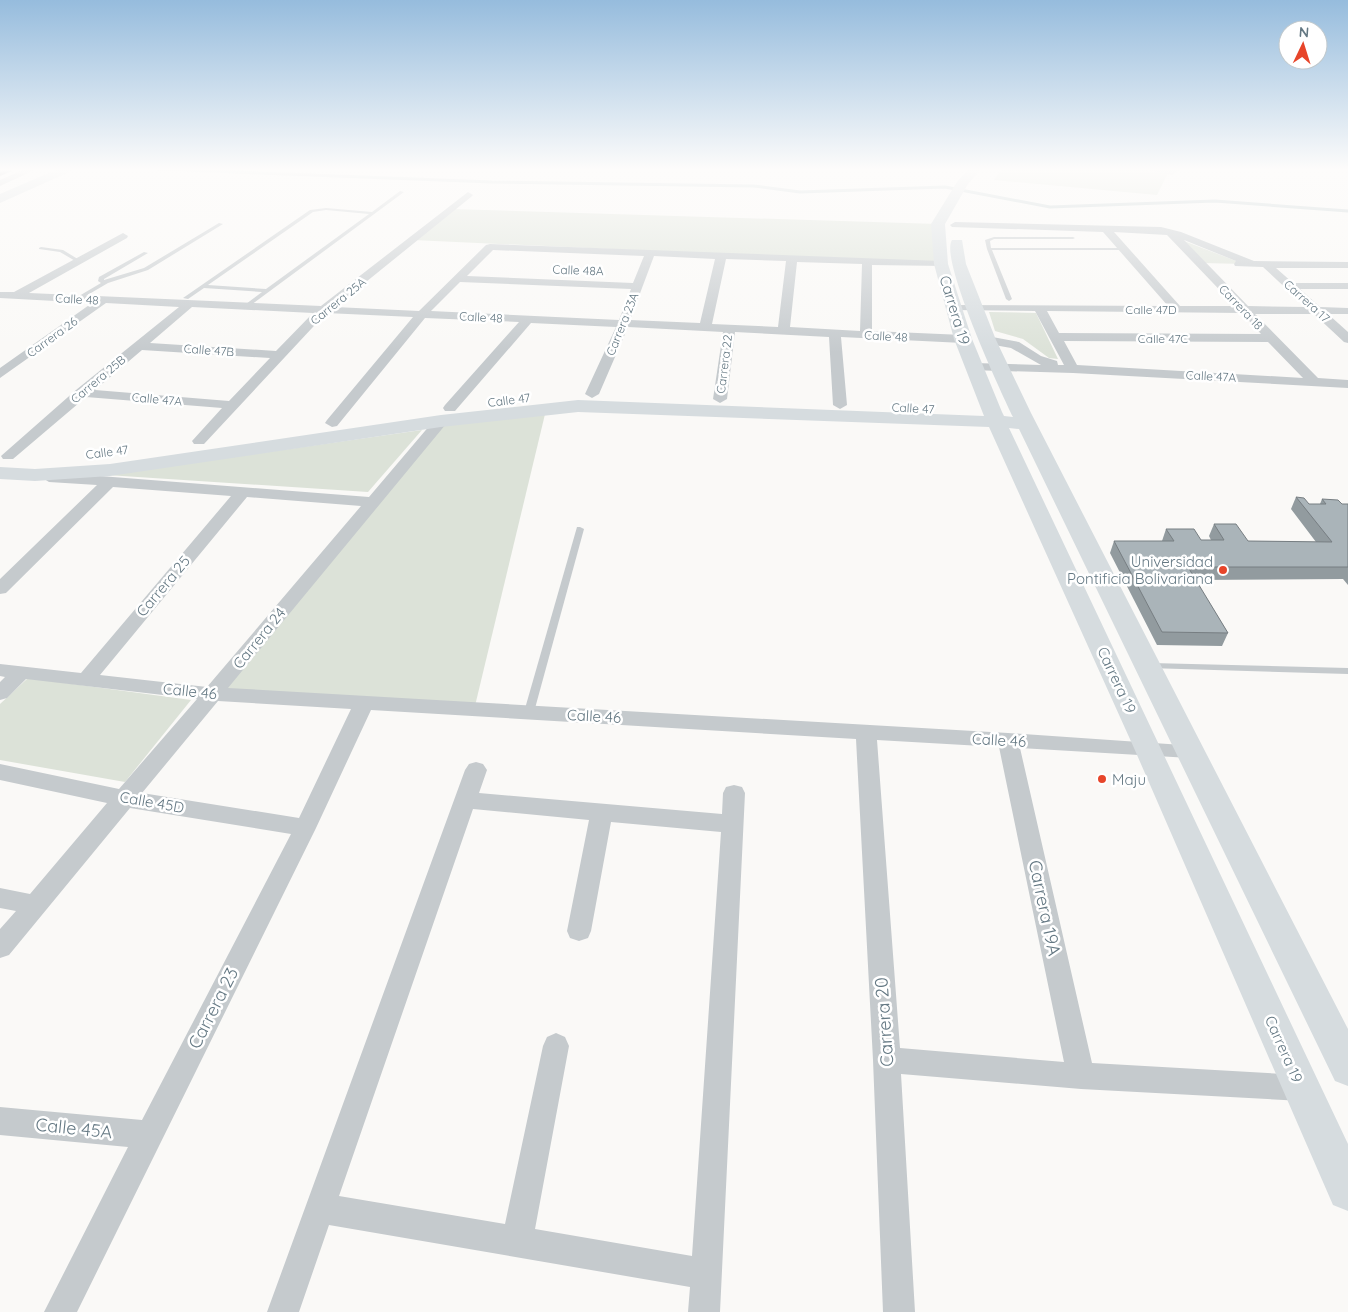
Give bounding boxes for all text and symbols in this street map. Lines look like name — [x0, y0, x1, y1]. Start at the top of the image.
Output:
north arrow — [1278, 20, 1328, 70]
text: N — [1298, 23, 1310, 41]
street label: Calle 48A — [552, 262, 604, 278]
street label: Carrera 19 — [935, 273, 975, 347]
street label: Carrera 25A — [307, 274, 369, 328]
street label: Carrera 17 — [1281, 277, 1333, 325]
street label: Carrera 18 — [1216, 281, 1266, 333]
street label: Calle 48 — [55, 290, 99, 308]
street label: Carrera 23A — [603, 290, 642, 358]
street label: Calle 47D — [1125, 302, 1177, 317]
street label: Calle 48 — [459, 308, 503, 326]
street label: Carrera 26 — [24, 313, 81, 360]
street label: Calle 48 — [864, 327, 908, 345]
street label: Calle 47C — [1138, 331, 1188, 346]
street label: Carrera 22 — [713, 333, 735, 394]
street label: Calle 47B — [183, 341, 235, 359]
street label: Carrera 25B — [68, 352, 129, 406]
street label: Calle 47A — [1185, 367, 1237, 385]
street label: Calle 47A — [131, 389, 183, 409]
street label: Calle 47 — [487, 390, 531, 410]
street label: Calle 47 — [891, 399, 935, 417]
street label: Calle 47 — [85, 442, 129, 462]
street label: Carrera 25 — [132, 552, 194, 620]
place label: Universidad Pontificia Bolivariana — [1067, 552, 1213, 588]
marker: Universidad Pontificia Bolivariana — [1217, 564, 1229, 576]
street label: Carrera 24 — [229, 603, 290, 672]
street label: Carrera 19 — [1093, 644, 1141, 716]
street label: Calle 46 — [162, 679, 218, 703]
street label: Calle 46 — [566, 705, 622, 727]
street label: Calle 46 — [971, 729, 1027, 751]
place label: Maju — [1112, 770, 1146, 789]
marker: Maju — [1096, 773, 1108, 785]
street label: Calle 45D — [118, 787, 186, 817]
street label: Carrera 19A — [1024, 858, 1066, 958]
street label: Carrera 23 — [183, 963, 243, 1053]
street label: Carrera 20 — [869, 977, 899, 1067]
street label: Carrera 19 — [1261, 1013, 1307, 1085]
street label: Calle 45A — [35, 1113, 114, 1143]

